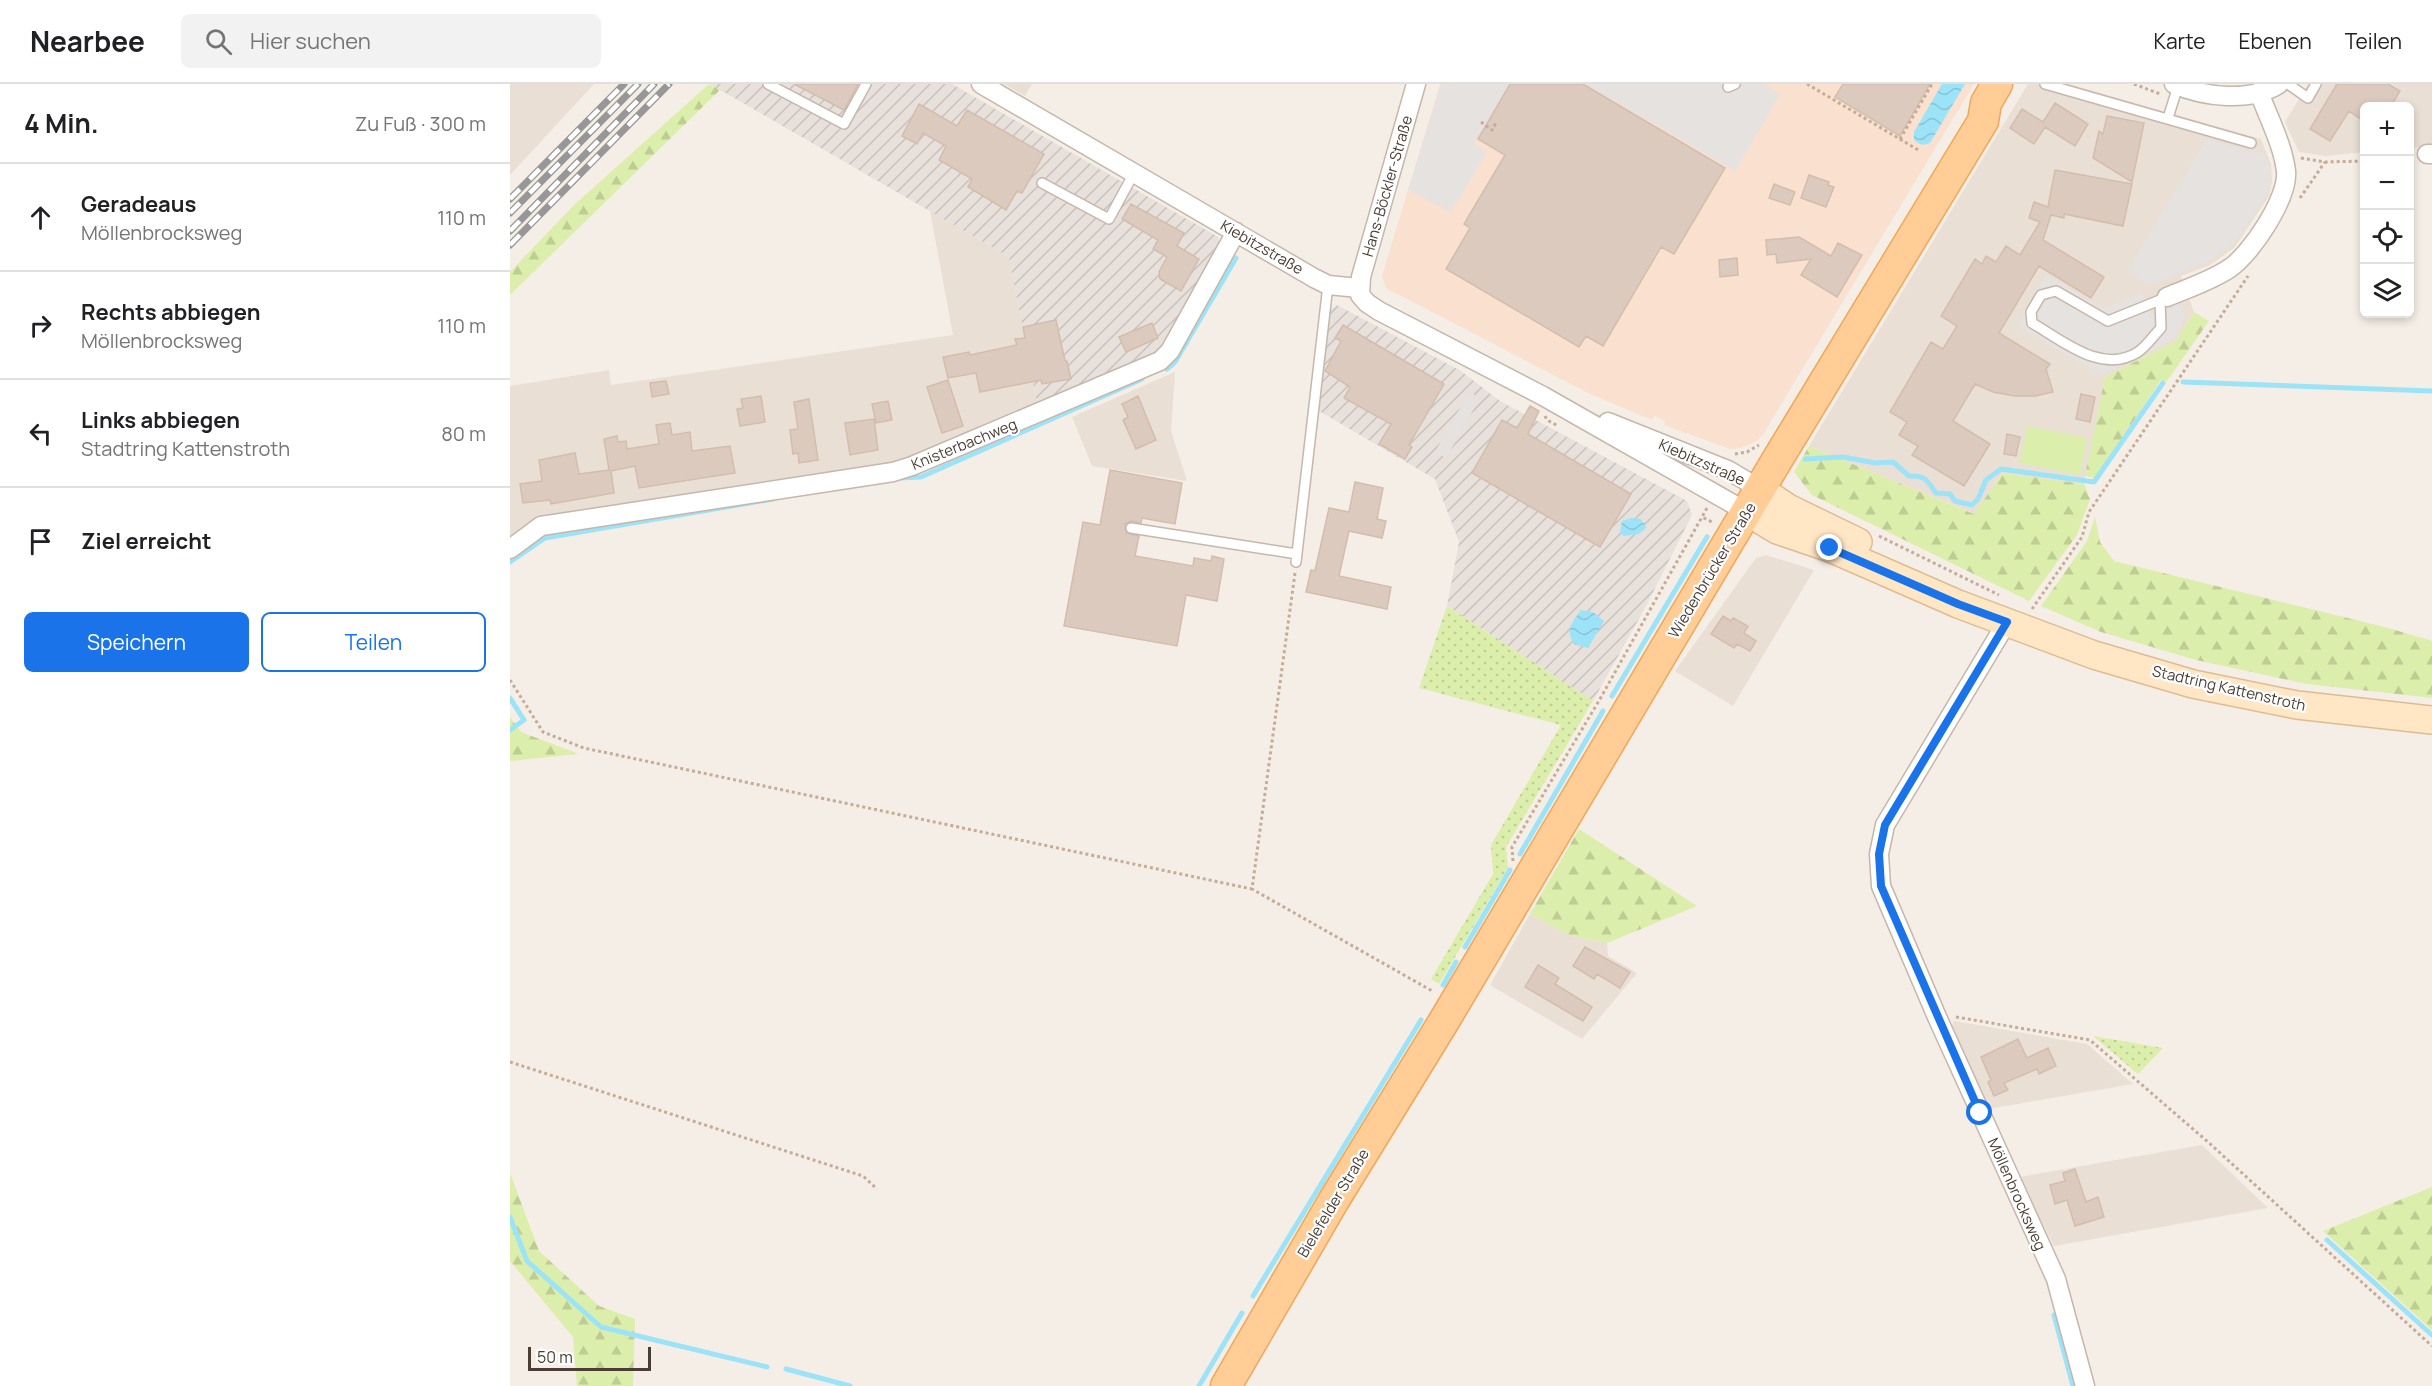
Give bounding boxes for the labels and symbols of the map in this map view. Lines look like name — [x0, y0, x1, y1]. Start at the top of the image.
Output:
street label: Hans-Böckler-Straße — [1357, 113, 1417, 259]
street label: Kiebitzstraße — [1217, 215, 1308, 279]
street label: Knisterbachweg — [908, 413, 1020, 475]
street label: Kiebitzstraße — [1655, 434, 1749, 491]
street label: Wiedenbrücker Straße — [1663, 498, 1761, 642]
route end — [1816, 534, 1842, 560]
street label: Stadtring Kattenstroth — [2150, 660, 2308, 716]
route start — [1966, 1099, 1992, 1125]
street label: Möllenbrocksweg — [1983, 1134, 2051, 1254]
street label: Bielefelder Straße — [1292, 1144, 1374, 1261]
scale bar — [528, 1344, 651, 1372]

